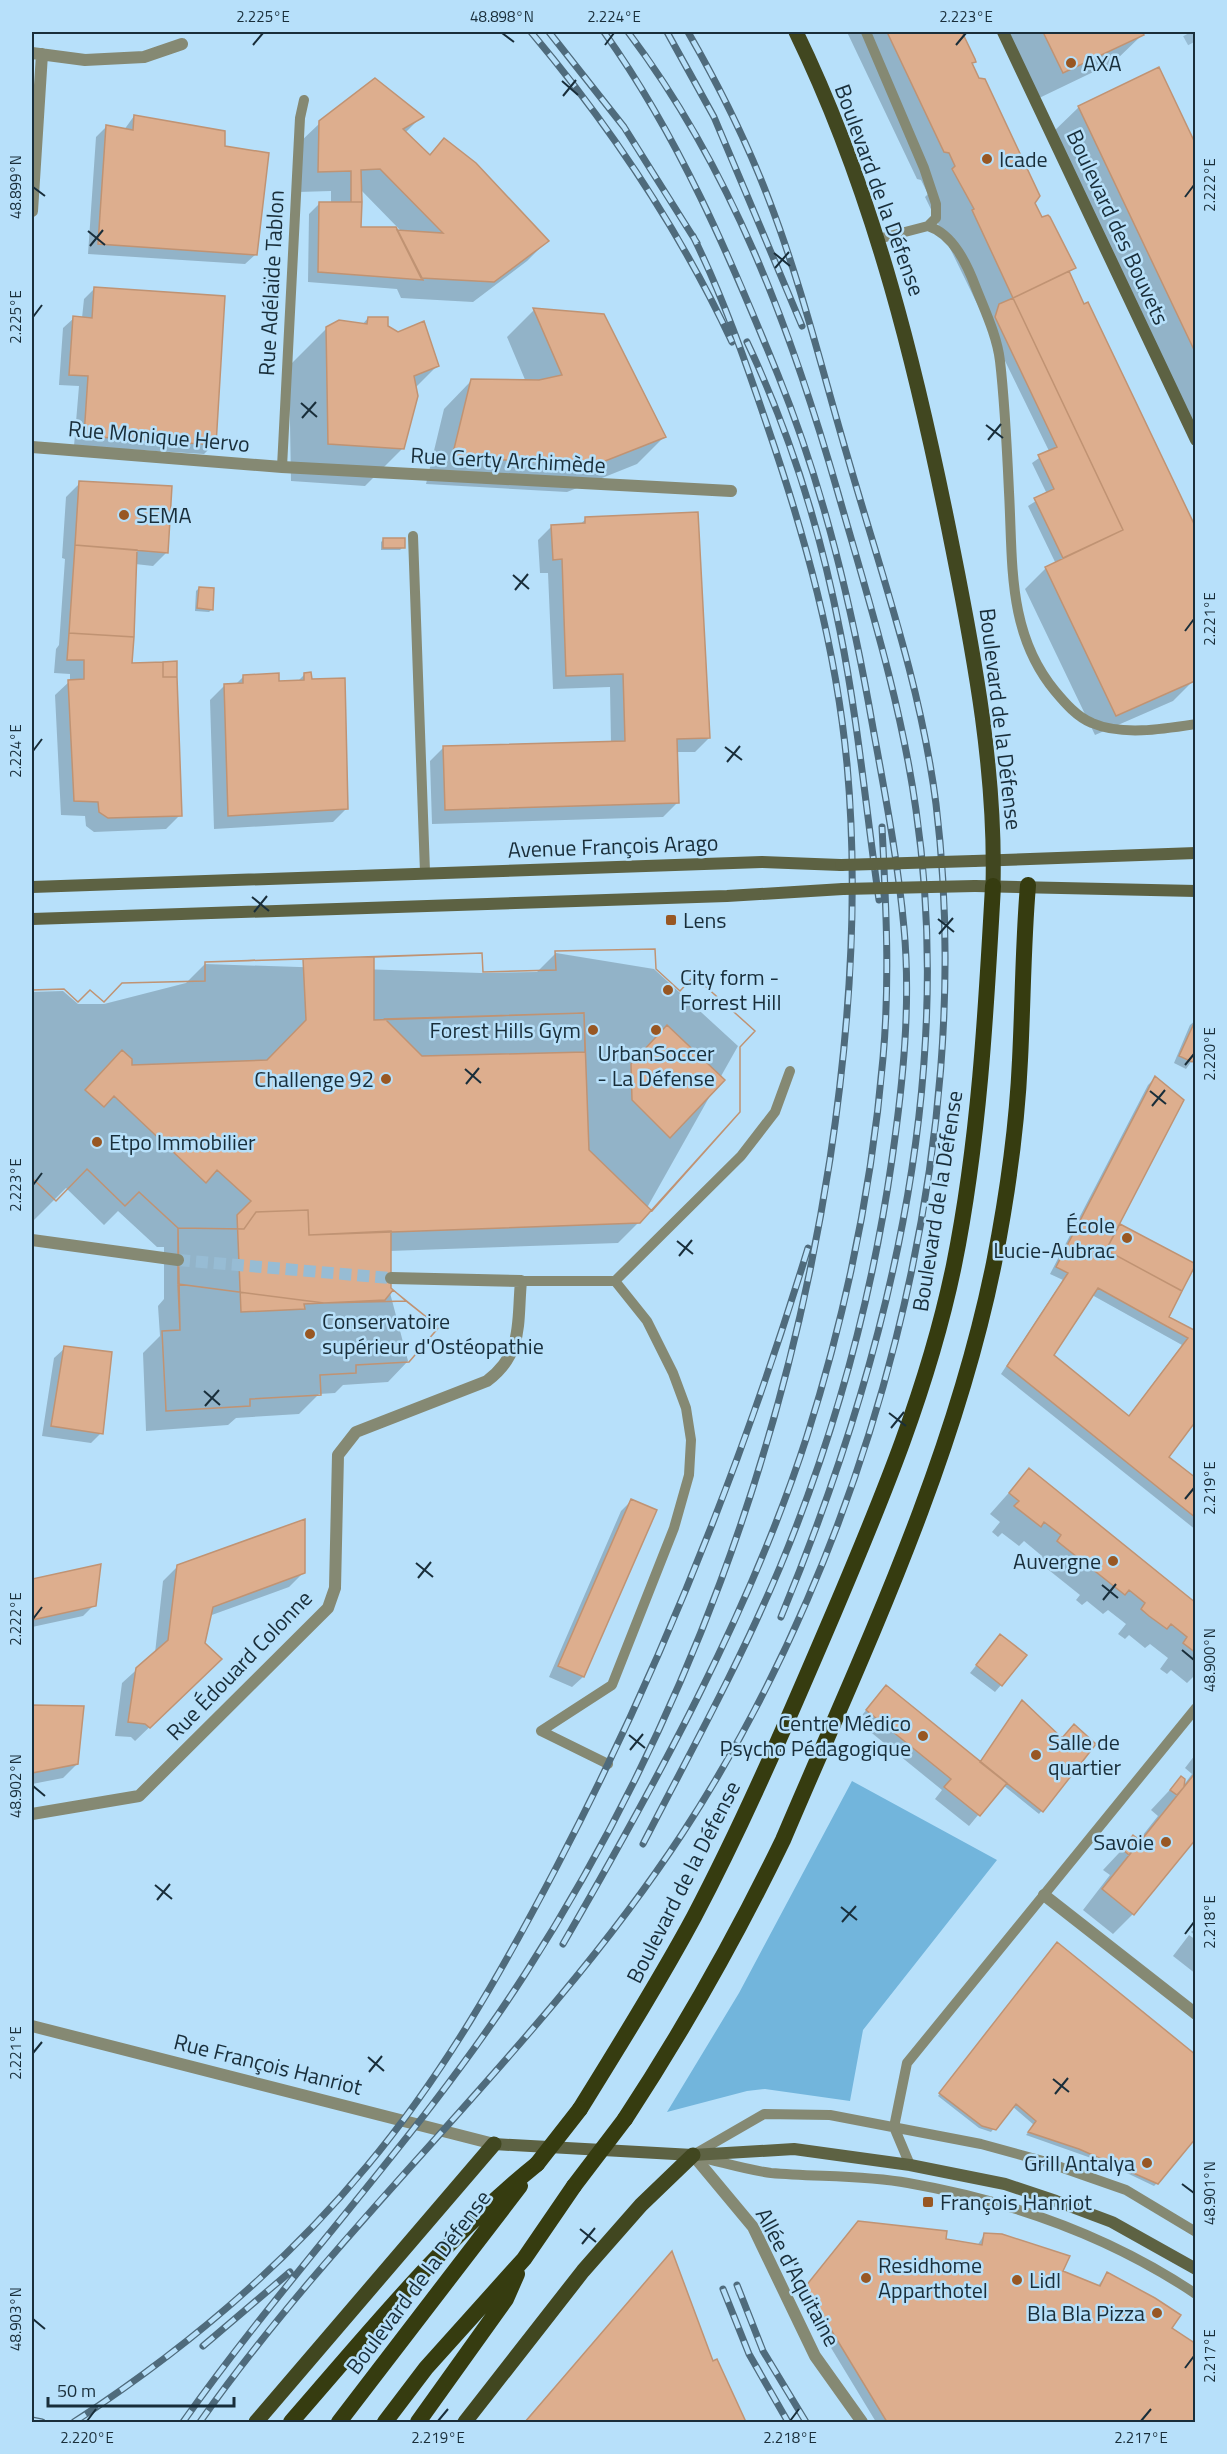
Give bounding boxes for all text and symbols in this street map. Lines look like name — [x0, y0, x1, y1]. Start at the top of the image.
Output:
text: 2.225°E — [236, 5, 290, 28]
text: 48.898°N — [470, 5, 534, 28]
text: 2.224°E — [587, 5, 641, 28]
text: 2.223°E — [939, 5, 993, 28]
place label: AXA — [1083, 46, 1122, 80]
marker: AXA — [1064, 56, 1078, 70]
street label: Boulevard de la Défense — [826, 79, 934, 301]
street label: Boulevard des Bouvets — [1058, 124, 1178, 330]
place label: Icade — [999, 142, 1048, 176]
marker: Icade — [980, 152, 994, 166]
text: 48.899°N — [4, 155, 27, 219]
text: 2.222°E — [1198, 158, 1221, 212]
street label: Rue Adélaïde Tablon — [249, 189, 293, 377]
text: 2.225°E — [4, 290, 27, 344]
street label: Rue Monique Hervo — [67, 411, 251, 461]
street label: Rue Gerty Archimède — [409, 438, 607, 482]
place label: SEMA — [136, 498, 192, 532]
marker: SEMA — [117, 508, 131, 522]
text: 2.221°E — [1198, 592, 1221, 646]
street label: Boulevard de la Défense — [971, 606, 1031, 832]
text: 2.224°E — [4, 724, 27, 778]
street label: Avenue François Arago — [507, 825, 719, 867]
place label: Lens — [683, 903, 727, 937]
marker: Lens — [664, 913, 678, 927]
place label: City form - Forrest Hill — [680, 960, 782, 1019]
marker: City form - Forrest Hill — [661, 983, 675, 997]
place label: Forest Hills Gym — [430, 1013, 581, 1047]
marker: Forest Hills Gym — [586, 1023, 600, 1037]
marker: UrbanSoccer - La Défense — [649, 1023, 663, 1037]
text: 2.220°E — [1198, 1027, 1221, 1081]
place label: UrbanSoccer - La Défense — [597, 1036, 715, 1095]
place label: Challenge 92 — [254, 1062, 374, 1096]
marker: Challenge 92 — [379, 1072, 393, 1086]
street label: Boulevard de la Défense — [903, 1088, 971, 1314]
place label: Etpo Immobilier — [109, 1125, 256, 1159]
marker: Etpo Immobilier — [90, 1135, 104, 1149]
text: 2.223°E — [4, 1158, 27, 1212]
place label: École Lucie-Aubrac — [993, 1208, 1115, 1267]
marker: École Lucie-Aubrac — [1120, 1231, 1134, 1245]
place label: Conservatoire supérieur d'Ostéopathie — [322, 1304, 544, 1363]
marker: Conservatoire supérieur d'Ostéopathie — [303, 1327, 317, 1341]
text: 2.219°E — [1198, 1461, 1221, 1515]
place label: Auvergne — [1013, 1544, 1101, 1578]
marker: Auvergne — [1106, 1554, 1120, 1568]
street label: Rue Édouard Colonne — [158, 1582, 320, 1748]
text: 2.222°E — [4, 1592, 27, 1646]
text: 48.900°N — [1198, 1628, 1221, 1692]
place label: Centre Médico Psycho Pédagogique — [719, 1706, 911, 1765]
place label: Salle de quartier — [1048, 1725, 1122, 1784]
marker: Centre Médico Psycho Pédagogique — [916, 1729, 930, 1743]
marker: Salle de quartier — [1029, 1748, 1043, 1762]
text: 48.902°N — [4, 1754, 27, 1818]
street label: Boulevard de la Défense — [617, 1775, 749, 1989]
place label: Savoie — [1093, 1825, 1154, 1859]
marker: Savoie — [1159, 1835, 1173, 1849]
text: 2.218°E — [1198, 1895, 1221, 1949]
street label: Rue François Hanriot — [170, 2024, 366, 2104]
text: 2.221°E — [4, 2026, 27, 2080]
place label: Grill Antalya — [1024, 2146, 1135, 2180]
marker: Grill Antalya — [1140, 2156, 1154, 2170]
text: 48.901°N — [1198, 2161, 1221, 2225]
street label: Boulevard de la Défense — [337, 2183, 499, 2381]
place label: François Hanriot — [940, 2185, 1092, 2219]
marker: François Hanriot — [921, 2195, 935, 2209]
street label: Allée d'Aquitaine — [747, 2201, 849, 2353]
place label: Residhome Apparthotel — [878, 2248, 988, 2307]
place label: Lidl — [1029, 2263, 1061, 2297]
marker: Residhome Apparthotel — [859, 2271, 873, 2285]
marker: Lidl — [1010, 2273, 1024, 2287]
text: 48.903°N — [4, 2287, 27, 2351]
place label: Bla Bla Pizza — [1027, 2296, 1145, 2330]
marker: Bla Bla Pizza — [1150, 2306, 1164, 2320]
text: 2.217°E — [1198, 2329, 1221, 2383]
scale bar — [48, 2370, 234, 2408]
text: 50 m — [57, 2377, 96, 2404]
text: 2.220°E — [60, 2426, 114, 2449]
text: 2.219°E — [411, 2426, 465, 2449]
text: 2.218°E — [763, 2426, 817, 2449]
text: 2.217°E — [1114, 2426, 1168, 2449]

